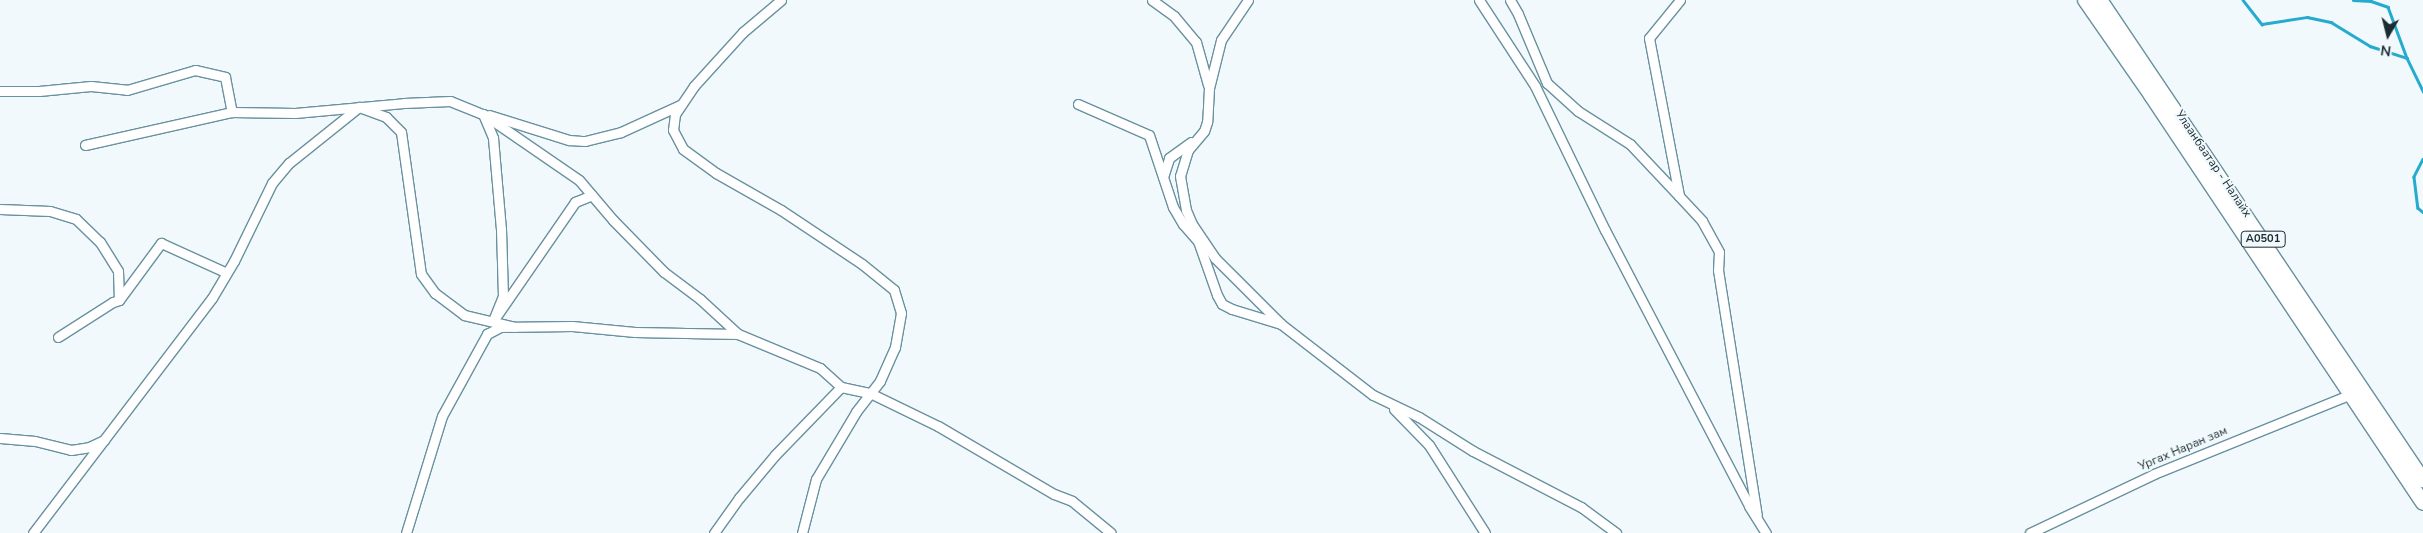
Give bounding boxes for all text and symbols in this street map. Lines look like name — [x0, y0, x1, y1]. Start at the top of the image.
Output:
north arrow — [2363, 10, 2413, 60]
text: N — [2379, 40, 2392, 60]
street label: Улаанбаатар - Налайх — [2172, 108, 2254, 220]
road number: A0501 — [2240, 230, 2286, 248]
street label: Ургах Наран зам — [2136, 424, 2230, 474]

